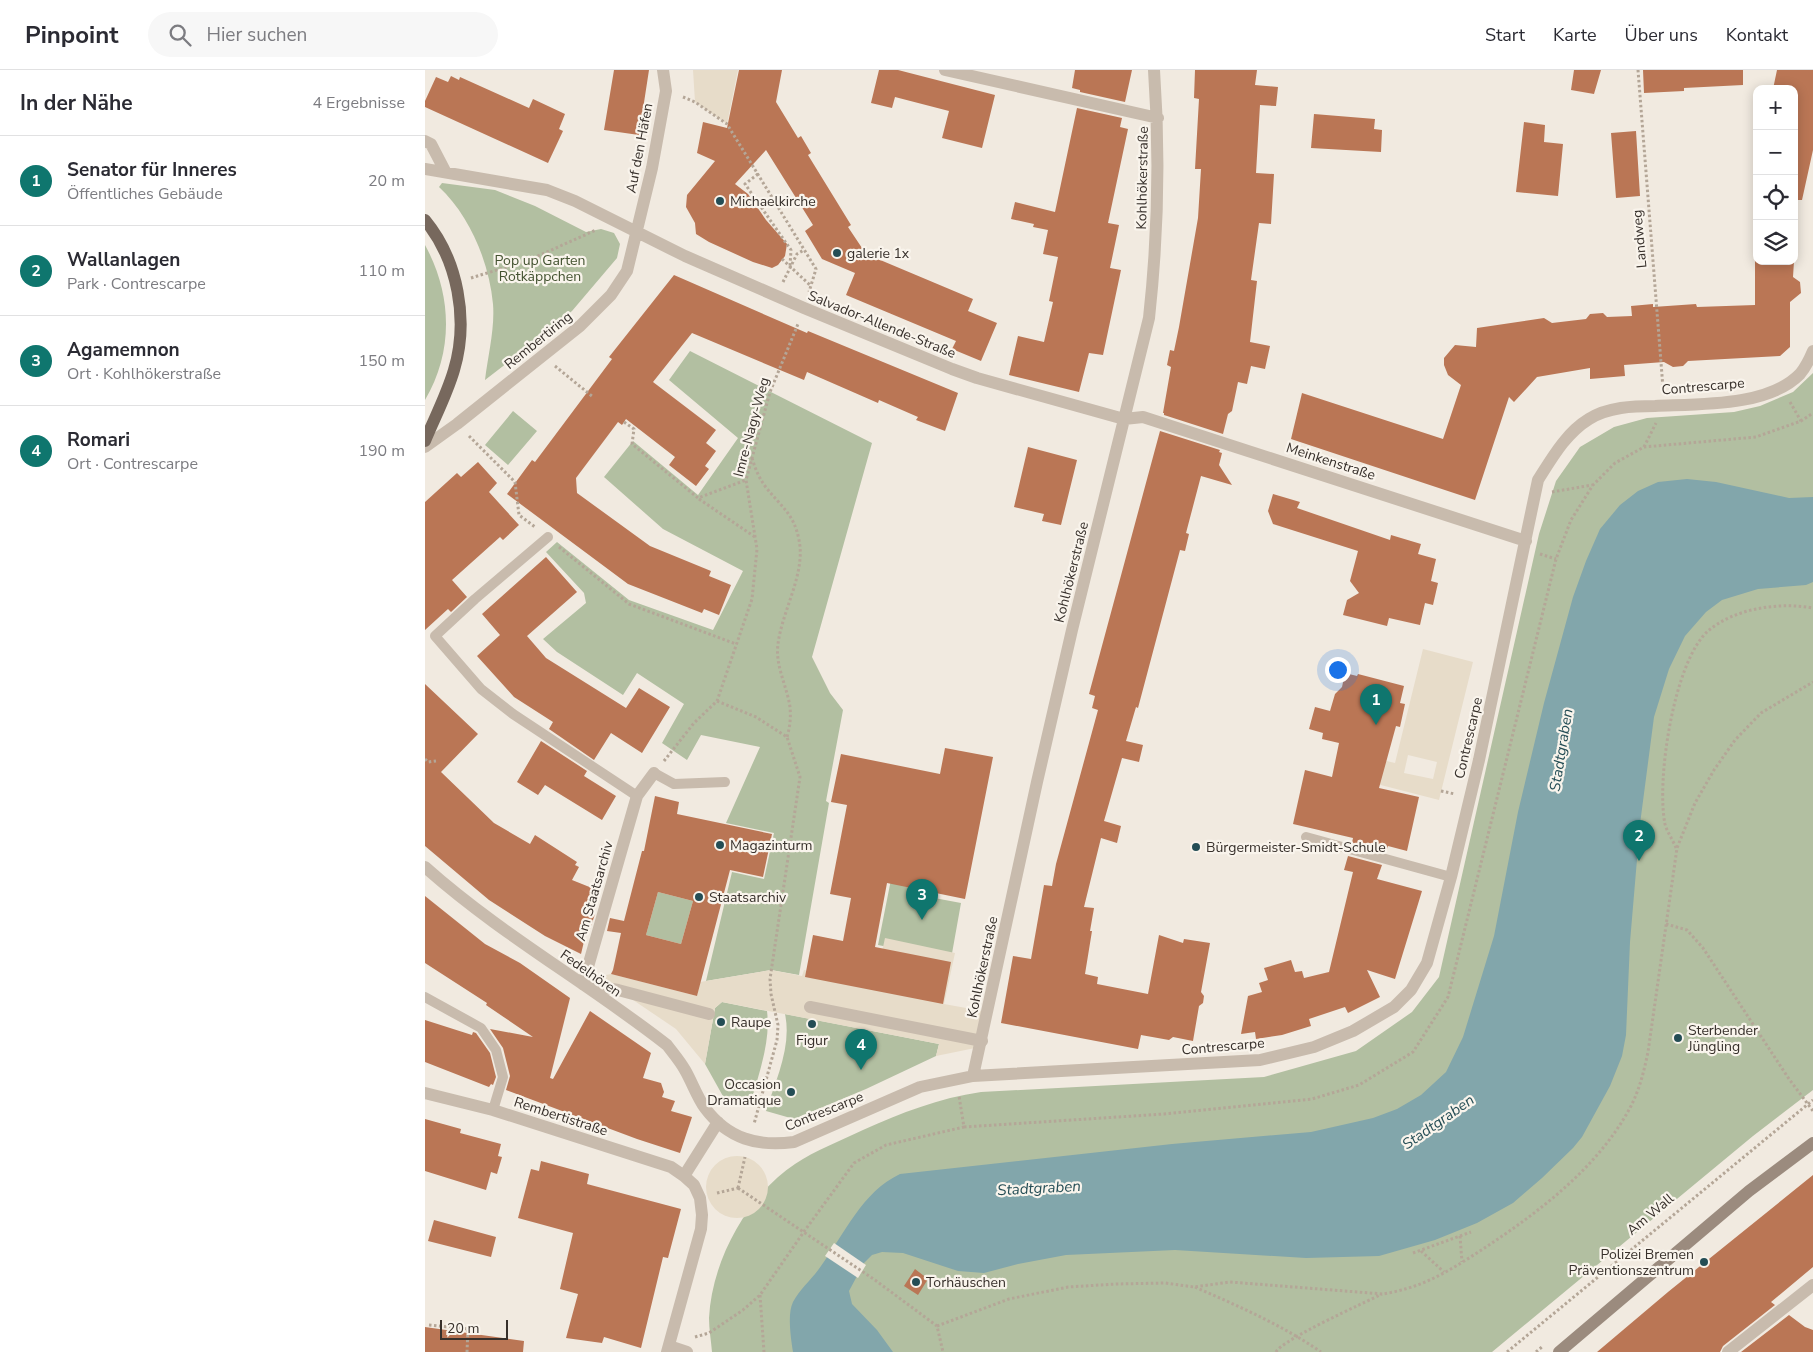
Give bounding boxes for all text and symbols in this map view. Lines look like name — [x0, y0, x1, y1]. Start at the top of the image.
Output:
search box — [148, 12, 498, 57]
text: Pinpoint — [25, 19, 118, 51]
icon: search — [166, 21, 194, 49]
text: Hier suchen — [206, 22, 307, 48]
text: Start — [1485, 23, 1525, 47]
text: Karte — [1553, 23, 1597, 47]
text: Über uns — [1625, 23, 1698, 47]
text: Kontakt — [1726, 23, 1788, 47]
map controls — [1753, 85, 1798, 265]
button: + — [1753, 85, 1798, 130]
text: In der Nähe — [20, 89, 133, 117]
text: 4 Ergebnisse — [312, 92, 405, 114]
street label: Auf den Häfen — [621, 101, 658, 195]
street label: Kohlhökerstraße — [1132, 126, 1153, 230]
button: − — [1753, 130, 1798, 175]
text: Senator für Inneres — [67, 157, 237, 183]
text: 1 — [31, 170, 41, 192]
text: 20 m — [368, 170, 405, 192]
button: locate — [1753, 175, 1798, 220]
text: Öffentliches Gebäude — [67, 183, 223, 205]
place label: Michaelkirche — [730, 192, 816, 211]
marker: Michaelkirche — [714, 195, 726, 207]
street label: Landweg — [1627, 209, 1652, 269]
button: layers — [1753, 220, 1798, 265]
place label: galerie 1x — [847, 244, 910, 263]
text: Wallanlagen — [67, 247, 180, 273]
marker: galerie 1x — [831, 247, 843, 259]
park label: Pop up Garten Rotkäppchen — [495, 251, 585, 286]
text: 2 — [31, 260, 41, 282]
text: 110 m — [358, 260, 405, 282]
text: Park · Contrescarpe — [67, 273, 206, 295]
street label: Salvador-Allende-Straße — [805, 286, 959, 363]
street label: Rembertiring — [500, 307, 576, 374]
text: Agamemnon — [67, 337, 180, 363]
text: 3 — [31, 350, 41, 372]
text: 150 m — [358, 350, 405, 372]
text: Ort · Kohlhökerstraße — [67, 363, 221, 385]
street label: Contrescarpe — [1661, 373, 1745, 400]
street label: Imre-Nagy-Weg — [729, 375, 774, 479]
text: Romari — [67, 427, 130, 453]
street label: Meinkenstraße — [1284, 438, 1378, 485]
text: 4 — [31, 440, 41, 462]
text: 190 m — [358, 440, 405, 462]
text: Ort · Contrescarpe — [67, 453, 198, 475]
street label: Kohlhökerstraße — [1050, 520, 1093, 625]
your location — [1325, 657, 1351, 683]
pin: 1 — [1360, 684, 1392, 725]
street label: Contrescarpe — [1450, 695, 1487, 781]
water label: Stadtgraben — [1545, 707, 1577, 793]
pin: 2 — [1623, 820, 1655, 861]
place label: Magazinturm — [730, 836, 812, 855]
street label: Am Staatsarchiv — [571, 838, 618, 943]
place label: Bürgermeister-Smidt-Schule — [1206, 838, 1386, 857]
marker: Magazinturm — [714, 839, 726, 851]
marker: Bürgermeister-Smidt-Schule — [1190, 841, 1202, 853]
pin: 3 — [906, 879, 938, 920]
place label: Staatsarchiv — [709, 888, 787, 907]
marker: Staatsarchiv — [693, 891, 705, 903]
street label: Kohlhökerstraße — [962, 915, 1003, 1020]
street label: Fedelhören — [556, 945, 625, 1001]
place label: Raupe — [731, 1013, 771, 1032]
marker: Raupe — [715, 1016, 727, 1028]
marker: Figur — [806, 1018, 818, 1030]
place label: Sterbender Jüngling — [1687, 1021, 1758, 1056]
pin: 4 — [845, 1029, 877, 1070]
place label: Figur — [796, 1031, 828, 1050]
marker: Sterbender Jüngling — [1672, 1032, 1684, 1044]
street label: Contrescarpe — [1181, 1033, 1265, 1060]
place label: Occasion Dramatique — [707, 1075, 781, 1110]
marker: Occasion Dramatique — [785, 1086, 797, 1098]
street label: Contrescarpe — [782, 1087, 866, 1136]
water label: Stadtgraben — [1398, 1090, 1478, 1154]
street label: Rembertistraße — [511, 1092, 610, 1141]
water label: Stadtgraben — [997, 1176, 1081, 1200]
street label: Am Wall — [1623, 1189, 1679, 1240]
place label: Polizei Bremen Präventionszentrum — [1568, 1245, 1694, 1280]
marker: Polizei Bremen Präventionszentrum — [1698, 1256, 1710, 1268]
place label: Torhäuschen — [926, 1273, 1006, 1292]
marker: Torhäuschen — [910, 1276, 922, 1288]
scale bar — [440, 1317, 507, 1340]
text: 20 m — [447, 1319, 479, 1338]

